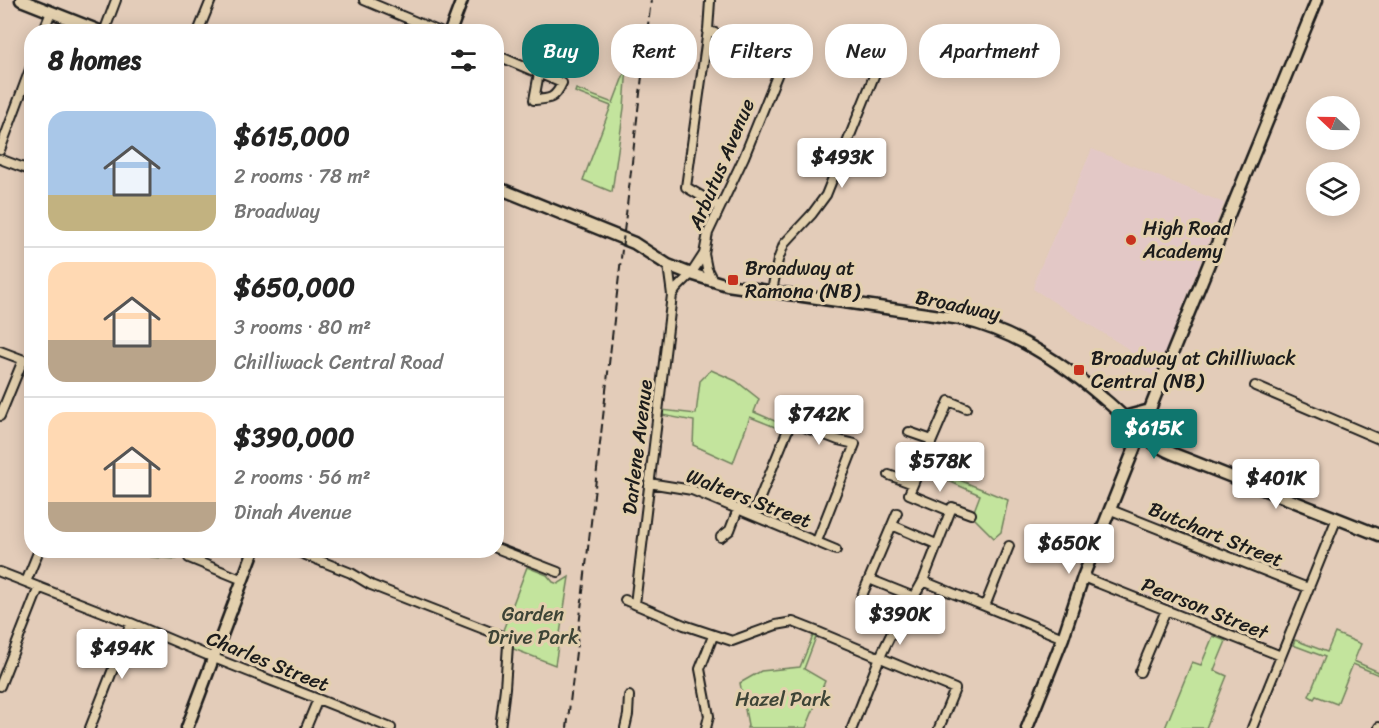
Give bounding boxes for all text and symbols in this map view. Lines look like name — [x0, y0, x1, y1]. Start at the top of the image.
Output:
chip: Buy — [522, 24, 599, 78]
chip: Rent — [611, 24, 697, 78]
chip: Filters — [709, 24, 813, 78]
chip: New — [825, 24, 907, 78]
chip: Apartment — [919, 24, 1060, 78]
text: 8 homes — [48, 37, 141, 83]
icon: filters — [447, 44, 480, 77]
street label: Arbutus Avenue — [678, 93, 765, 236]
north arrow — [1306, 96, 1360, 150]
map controls — [1306, 96, 1360, 216]
text: $615,000 — [234, 113, 350, 159]
icon: home — [96, 135, 168, 207]
pin: $493K — [800, 138, 884, 189]
text: $493K — [811, 140, 873, 175]
text: 2 rooms · 78 m² — [234, 159, 370, 194]
button: layers — [1306, 162, 1360, 216]
text: Broadway — [234, 194, 320, 229]
place label: High Road Academy — [1142, 211, 1233, 269]
marker: High Road Academy — [1124, 233, 1138, 247]
place label: Broadway at Ramona (NB) — [745, 251, 860, 309]
text: $650,000 — [234, 264, 355, 310]
marker: Broadway at Ramona (NB) — [726, 273, 740, 287]
street label: Broadway — [912, 279, 1004, 332]
icon: home — [96, 286, 168, 358]
text: 3 rooms · 80 m² — [234, 310, 371, 345]
place label: Broadway at Chilliwack Central (NB) — [1091, 341, 1296, 399]
text: Chilliwack Central Road — [234, 345, 443, 380]
marker: Broadway at Chilliwack Central (NB) — [1072, 363, 1086, 377]
street label: Darlene Avenue — [612, 377, 663, 517]
pin: $742K — [777, 395, 861, 446]
text: $742K — [788, 397, 850, 432]
pin: $615K — [1112, 409, 1196, 460]
text: $615K — [1125, 411, 1183, 446]
text: $390,000 — [234, 414, 354, 460]
icon: home — [96, 436, 168, 508]
pin: $578K — [898, 442, 982, 493]
text: $578K — [909, 444, 971, 479]
street label: Walters Street — [681, 459, 817, 538]
pin: $401K — [1234, 459, 1318, 510]
text: 2 rooms · 56 m² — [234, 460, 371, 495]
text: $401K — [1246, 461, 1306, 496]
street label: Butchart Street — [1143, 491, 1289, 578]
text: Dinah Avenue — [234, 495, 352, 530]
pin: $650K — [1027, 524, 1111, 575]
text: $650K — [1038, 526, 1100, 561]
street label: Pearson Street — [1136, 567, 1274, 650]
pin: $390K — [858, 595, 942, 646]
park label: Garden Drive Park — [487, 597, 579, 655]
text: $390K — [869, 597, 931, 632]
street label: Charles Street — [201, 621, 335, 702]
pin: $494K — [80, 629, 164, 680]
text: $494K — [91, 631, 153, 666]
park label: Hazel Park — [735, 682, 831, 717]

